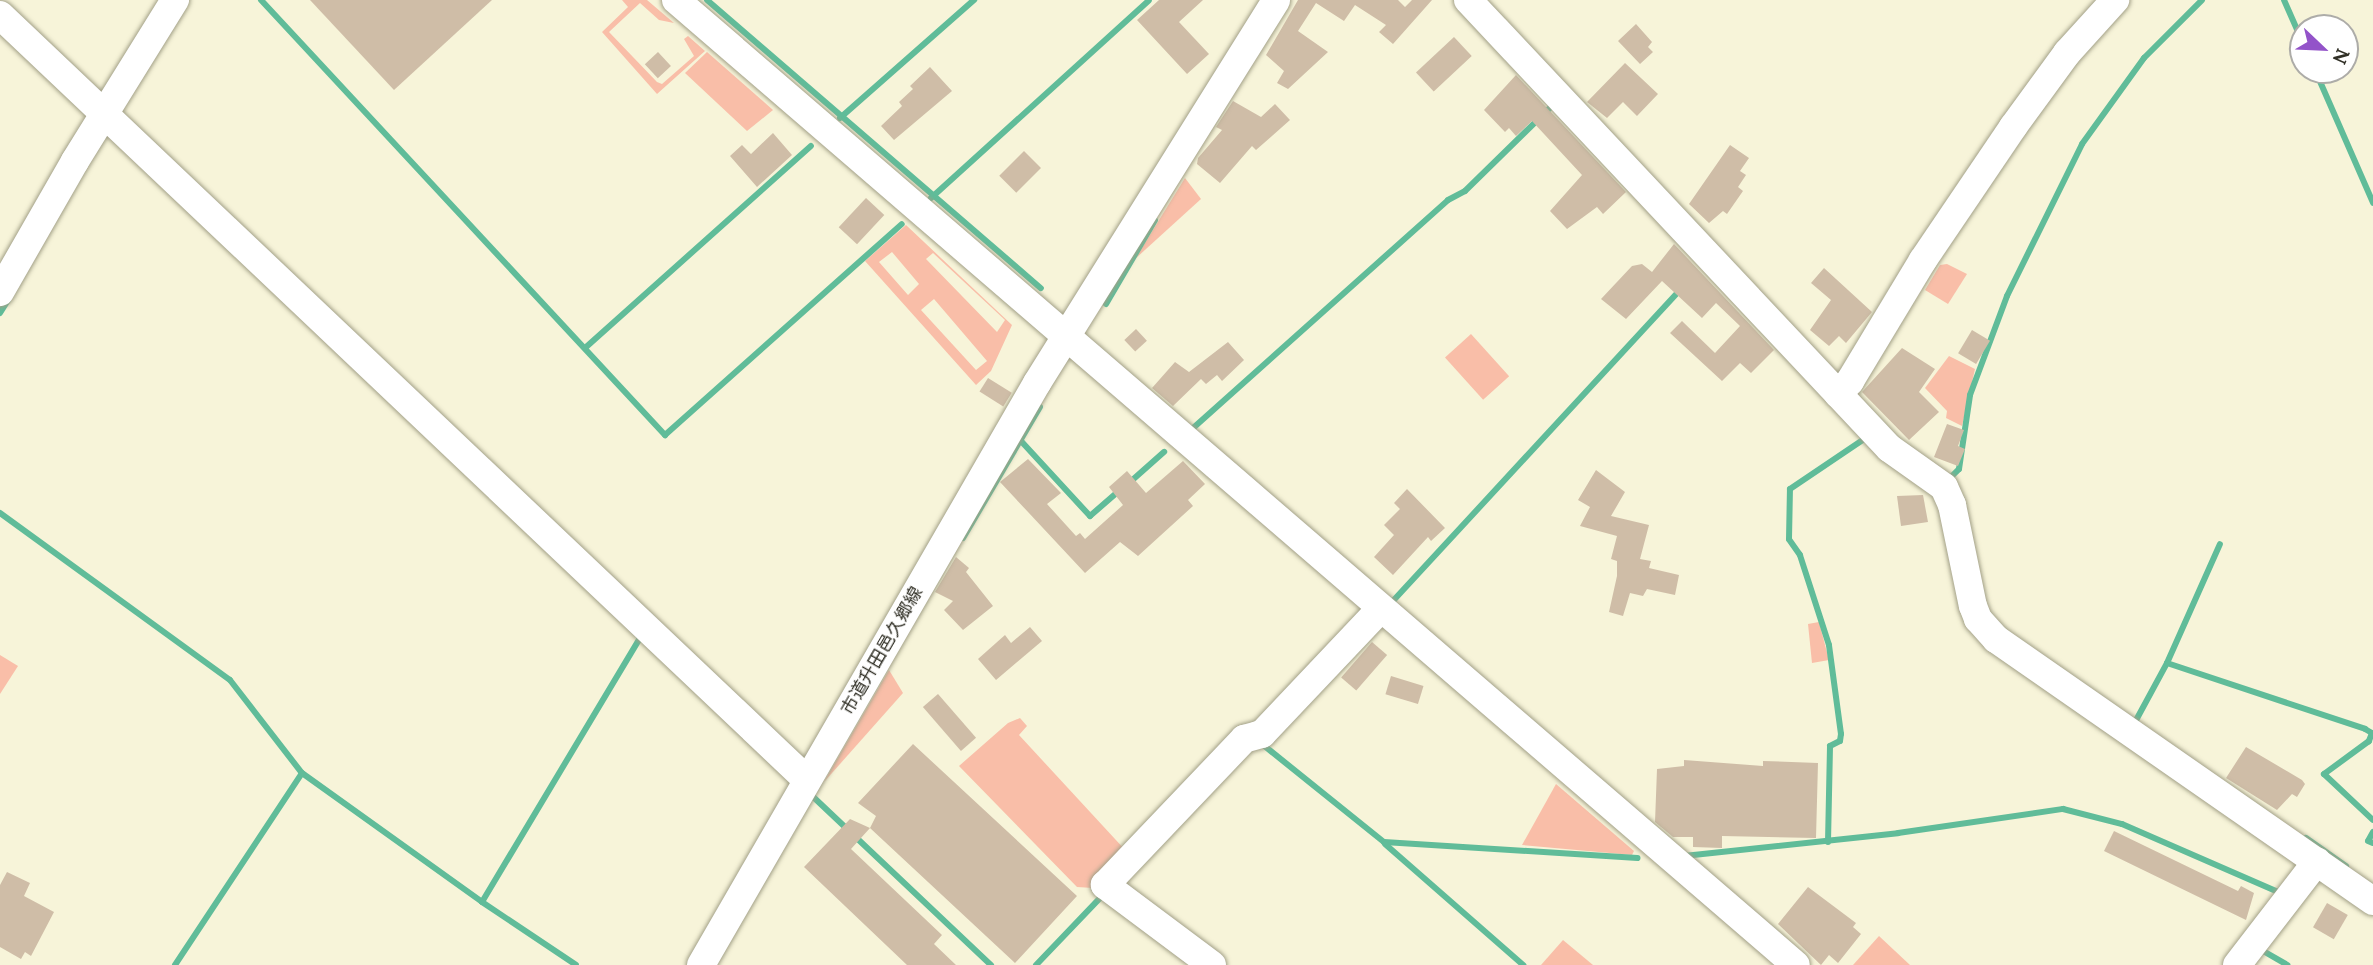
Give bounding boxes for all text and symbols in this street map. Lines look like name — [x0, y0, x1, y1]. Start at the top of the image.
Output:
north arrow — [2289, 14, 2359, 84]
text: N — [2328, 45, 2355, 68]
street label: 市道升田邑久郷線 — [837, 583, 927, 719]

